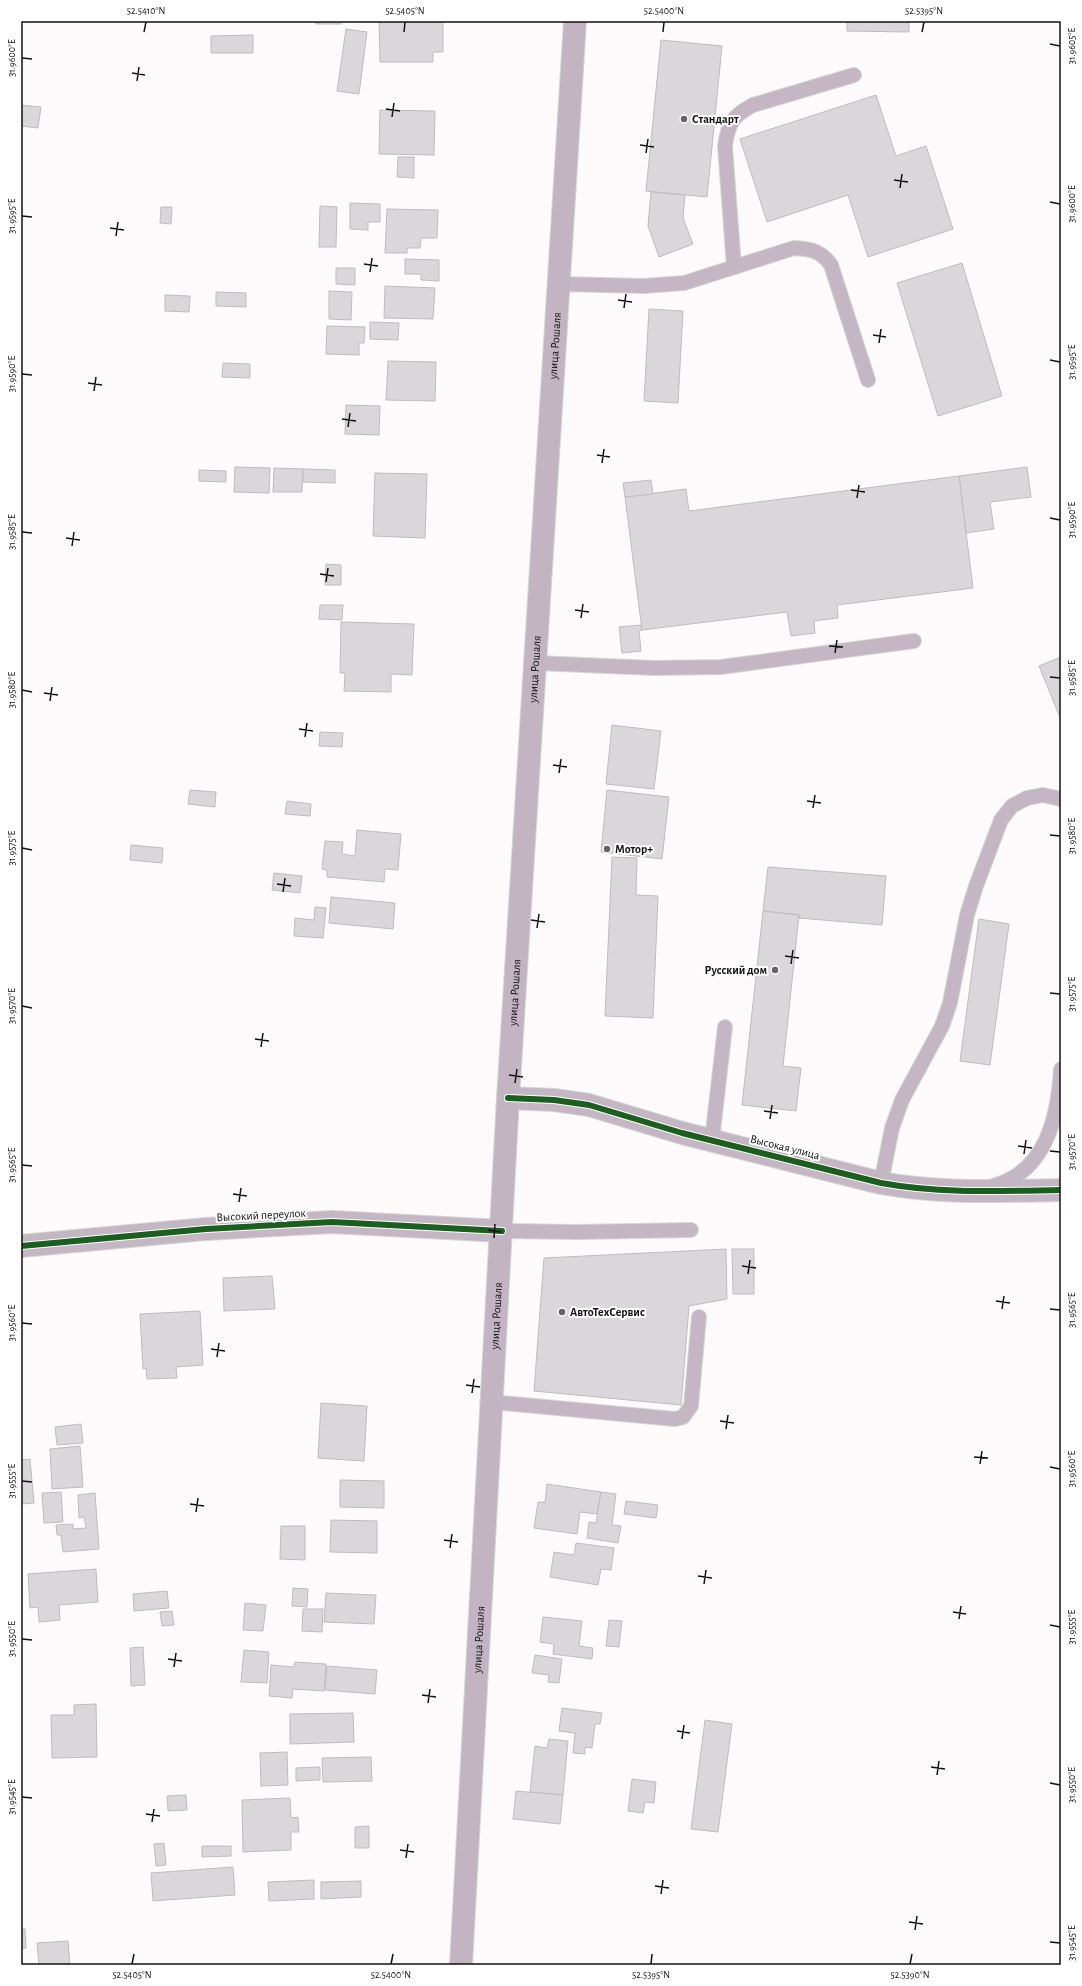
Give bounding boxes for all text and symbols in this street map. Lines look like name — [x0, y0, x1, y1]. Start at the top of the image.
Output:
text: 52.5410°N — [127, 6, 165, 16]
text: 52.5405°N — [385, 6, 425, 16]
text: 52.5400°N — [644, 6, 684, 16]
text: 52.5395°N — [905, 6, 943, 16]
text: 31.9605°E — [1067, 28, 1077, 64]
text: 31.9600°E — [7, 39, 17, 77]
place label: Стандарт — [692, 113, 739, 125]
marker: Стандарт — [679, 114, 689, 124]
text: 31.9600°E — [1067, 185, 1077, 223]
text: 31.9595°E — [7, 198, 17, 234]
street label: улица Рошаля — [547, 312, 563, 381]
text: 31.9595°E — [1067, 344, 1077, 380]
text: 31.9590°E — [7, 356, 17, 392]
text: 31.9590°E — [1067, 502, 1077, 538]
text: 31.9585°E — [7, 514, 17, 550]
street label: улица Рошаля — [527, 635, 543, 704]
text: 31.9585°E — [1067, 660, 1077, 696]
text: 31.9580°E — [7, 672, 17, 708]
text: 31.9580°E — [1067, 818, 1077, 854]
text: 31.9575°E — [7, 830, 17, 865]
place label: Мотор+ — [615, 843, 653, 855]
marker: Мотор+ — [602, 844, 612, 854]
street label: улица Рошаля — [506, 959, 523, 1027]
place label: Русский дом — [704, 964, 767, 977]
marker: Русский дом — [770, 965, 780, 975]
text: 31.9575°E — [1067, 976, 1077, 1011]
text: 31.9570°E — [7, 988, 17, 1024]
street label: Высокая улица — [749, 1133, 822, 1163]
text: 31.9570°E — [1067, 1134, 1077, 1170]
text: 31.9565°E — [7, 1147, 17, 1183]
street label: Высокий переулок — [216, 1207, 307, 1224]
street label: улица Рошаля — [488, 1282, 504, 1351]
text: 31.9565°E — [1067, 1292, 1077, 1328]
text: 31.9560°E — [7, 1305, 17, 1341]
place label: АвтоТехСервис — [570, 1306, 645, 1318]
marker: АвтоТехСервис — [557, 1307, 567, 1317]
text: 31.9560°E — [1067, 1451, 1077, 1487]
text: 31.9555°E — [7, 1463, 17, 1498]
street label: улица Рошаля — [471, 1606, 486, 1674]
text: 31.9555°E — [1067, 1609, 1077, 1644]
text: 31.9550°E — [7, 1621, 17, 1657]
text: 31.9550°E — [1067, 1767, 1077, 1803]
text: 31.9545°E — [7, 1779, 17, 1815]
text: 31.9545°E — [1067, 1925, 1077, 1961]
text: 52.5405°N — [112, 1970, 152, 1980]
text: 52.5400°N — [371, 1970, 411, 1980]
text: 52.5395°N — [632, 1970, 670, 1980]
text: 52.5390°N — [890, 1970, 930, 1980]

